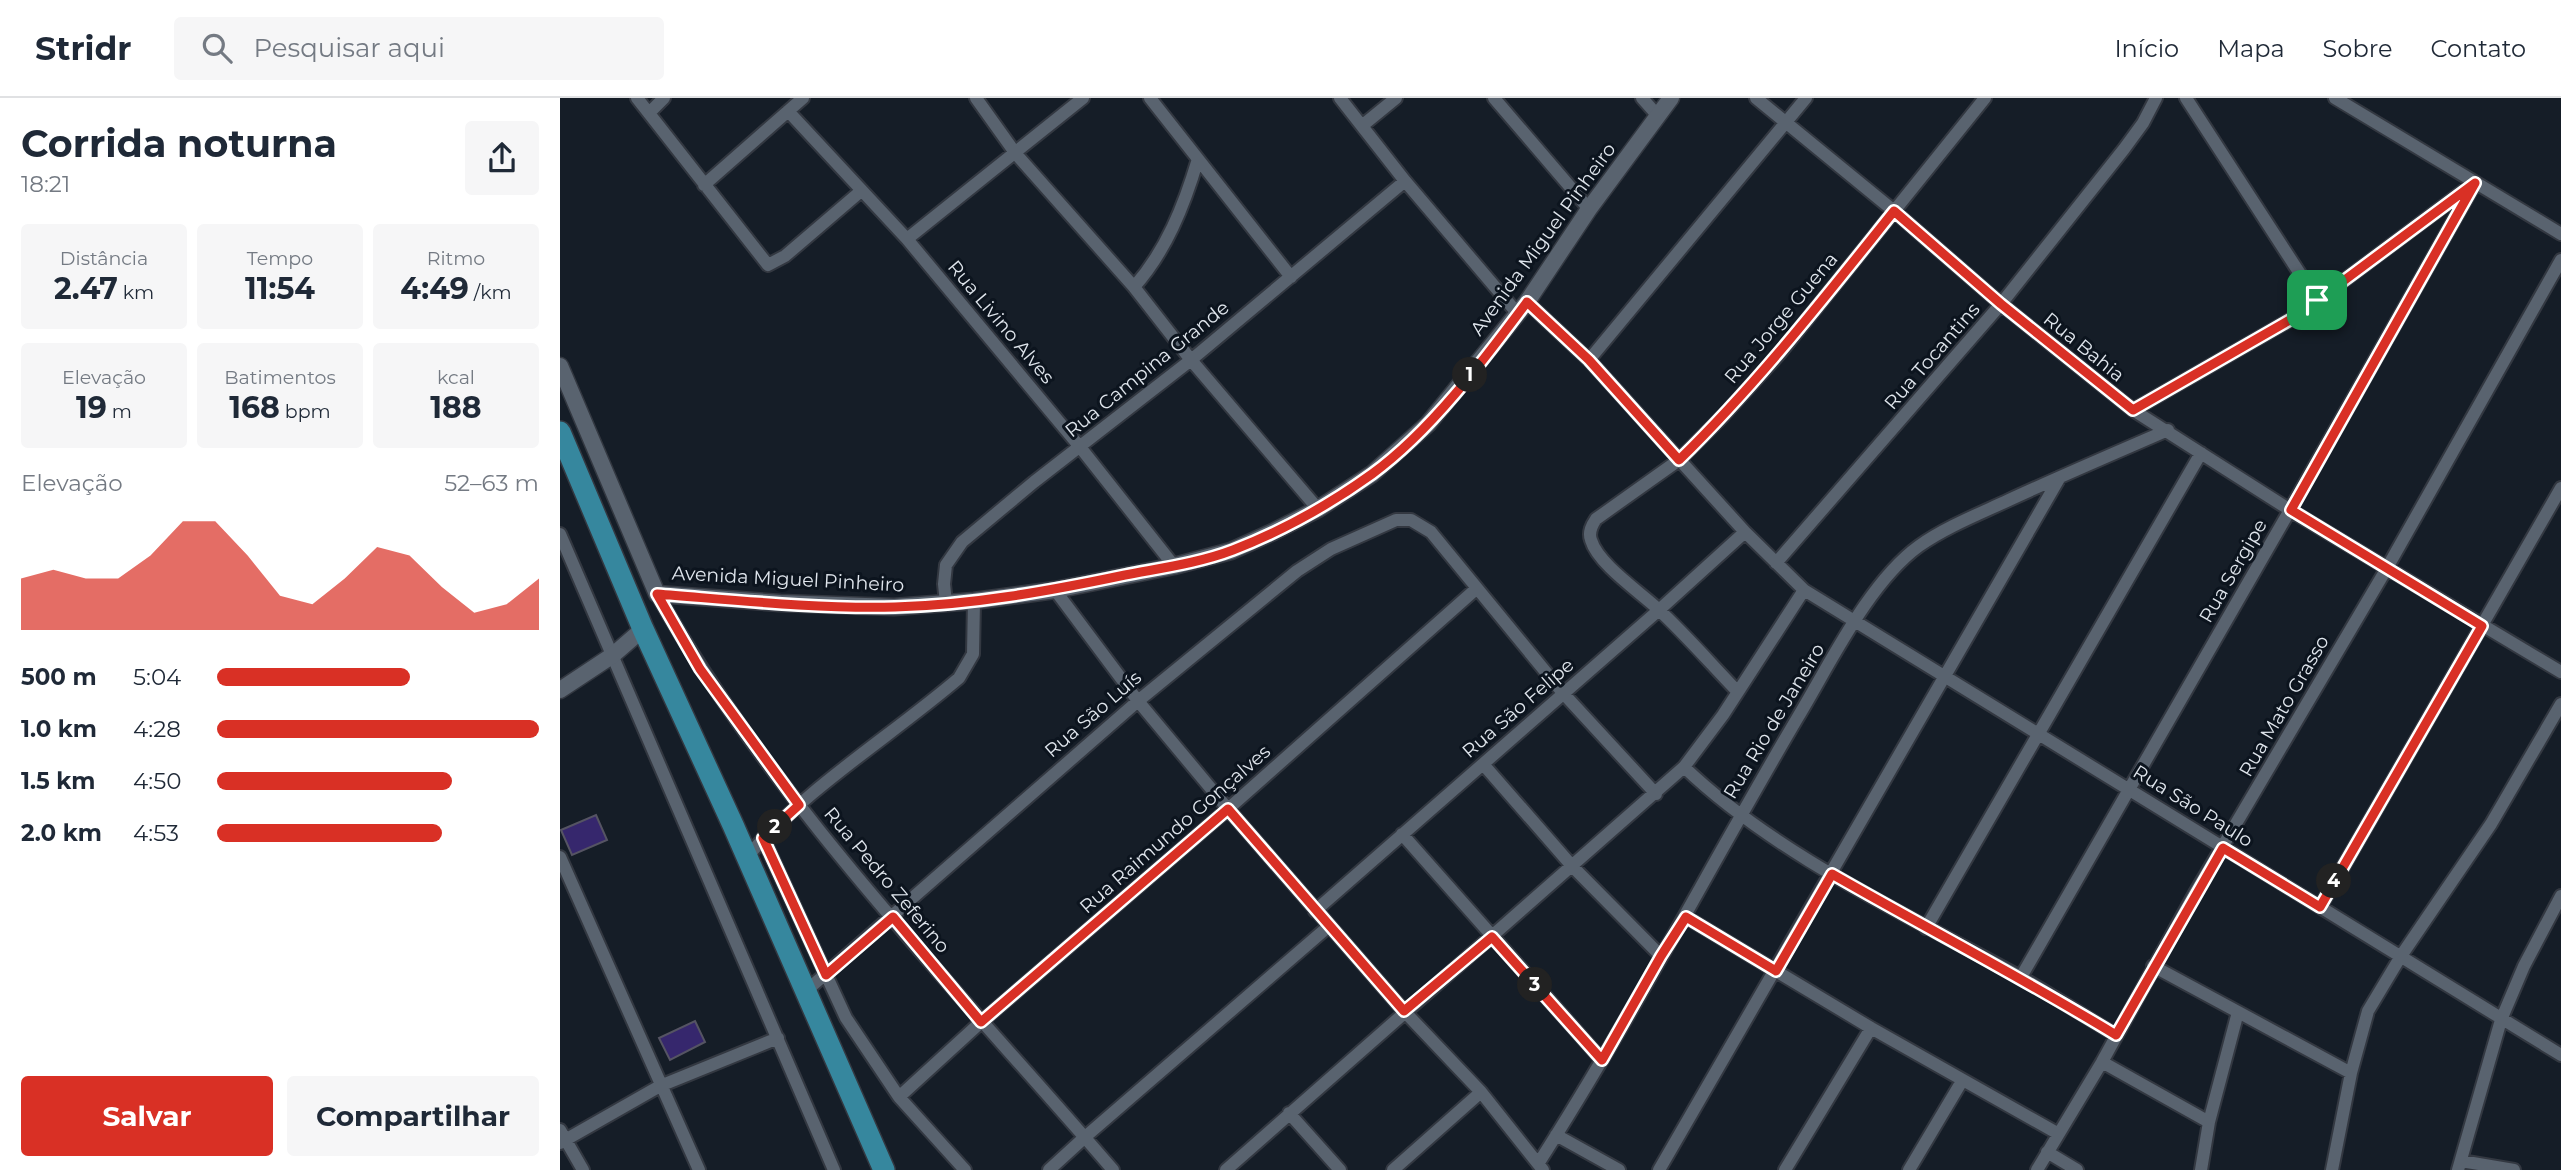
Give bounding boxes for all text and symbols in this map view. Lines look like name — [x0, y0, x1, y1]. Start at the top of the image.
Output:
search box — [174, 17, 664, 80]
text: Stridr — [35, 28, 132, 68]
icon: search — [198, 29, 236, 67]
text: Pesquisar aqui — [254, 32, 445, 64]
text: Início — [2114, 34, 2179, 63]
text: Mapa — [2217, 34, 2285, 63]
text: Sobre — [2323, 34, 2392, 63]
text: Contato — [2430, 34, 2526, 63]
text: Corrida noturna — [21, 120, 337, 167]
button: share — [465, 121, 539, 195]
street label: Avenida Miguel Pinheiro — [1465, 138, 1621, 340]
text: 18:21 — [21, 170, 70, 198]
text: Distância — [60, 247, 148, 270]
text: Tempo — [247, 247, 313, 270]
text: Ritmo — [427, 247, 485, 270]
street label: Rua Jorge Guena — [1719, 248, 1843, 388]
street label: Rua Livino Alves — [943, 256, 1059, 388]
text: 2.47 — [54, 270, 118, 307]
text: 11:54 — [245, 270, 315, 307]
text: 4:49 — [400, 270, 469, 307]
pin — [2287, 270, 2347, 330]
text: km — [118, 281, 154, 304]
text: /km — [469, 281, 512, 304]
icon: arrive — [2298, 281, 2336, 319]
street label: Rua Campina Grande — [1060, 296, 1234, 442]
street label: Rua Tocantins — [1879, 298, 1985, 414]
street label: Rua Bahia — [2039, 307, 2129, 387]
pin: 1 — [1452, 358, 1488, 392]
text: 1 — [1466, 363, 1473, 386]
text: Elevação — [62, 366, 146, 389]
text: Batimentos — [224, 366, 336, 389]
text: kcal — [437, 366, 475, 389]
text: 19 — [76, 389, 107, 426]
text: 168 — [229, 389, 280, 426]
text: 188 — [430, 389, 482, 426]
text: m — [107, 400, 132, 423]
text: bpm — [280, 400, 331, 423]
text: Elevação — [21, 469, 123, 497]
text: 52–63 m — [444, 469, 539, 497]
street label: Rua Sergipe — [2194, 515, 2272, 627]
street label: Avenida Miguel Pinheiro — [671, 561, 905, 597]
street label: Rua Mato Grasso — [2234, 631, 2334, 781]
street label: Rua Rio de Janeiro — [1719, 639, 1830, 803]
street label: Rua São Felipe — [1458, 653, 1578, 763]
text: 500 m — [21, 663, 97, 691]
text: 5:04 — [133, 663, 181, 691]
street label: Rua São Luís — [1040, 666, 1146, 762]
text: 1.0 km — [21, 715, 97, 743]
text: 4:28 — [133, 715, 181, 743]
street label: Rua Raimundo Gonçalves — [1075, 740, 1275, 918]
street label: Rua São Paulo — [2129, 760, 2257, 852]
text: 1.5 km — [21, 767, 95, 795]
text: 4:50 — [133, 767, 181, 795]
street label: Rua Pedro Zeferino — [819, 802, 955, 958]
pin: 2 — [758, 810, 792, 844]
text: 2 — [769, 815, 780, 838]
text: 2.0 km — [21, 819, 102, 847]
text: 4:53 — [133, 819, 179, 847]
pin: 4 — [2316, 864, 2352, 898]
text: 4 — [2327, 869, 2340, 892]
pin: 3 — [1518, 968, 1552, 1002]
text: 3 — [1529, 973, 1540, 996]
button: Salvar — [21, 1076, 273, 1156]
button: Compartilhar — [287, 1076, 539, 1156]

